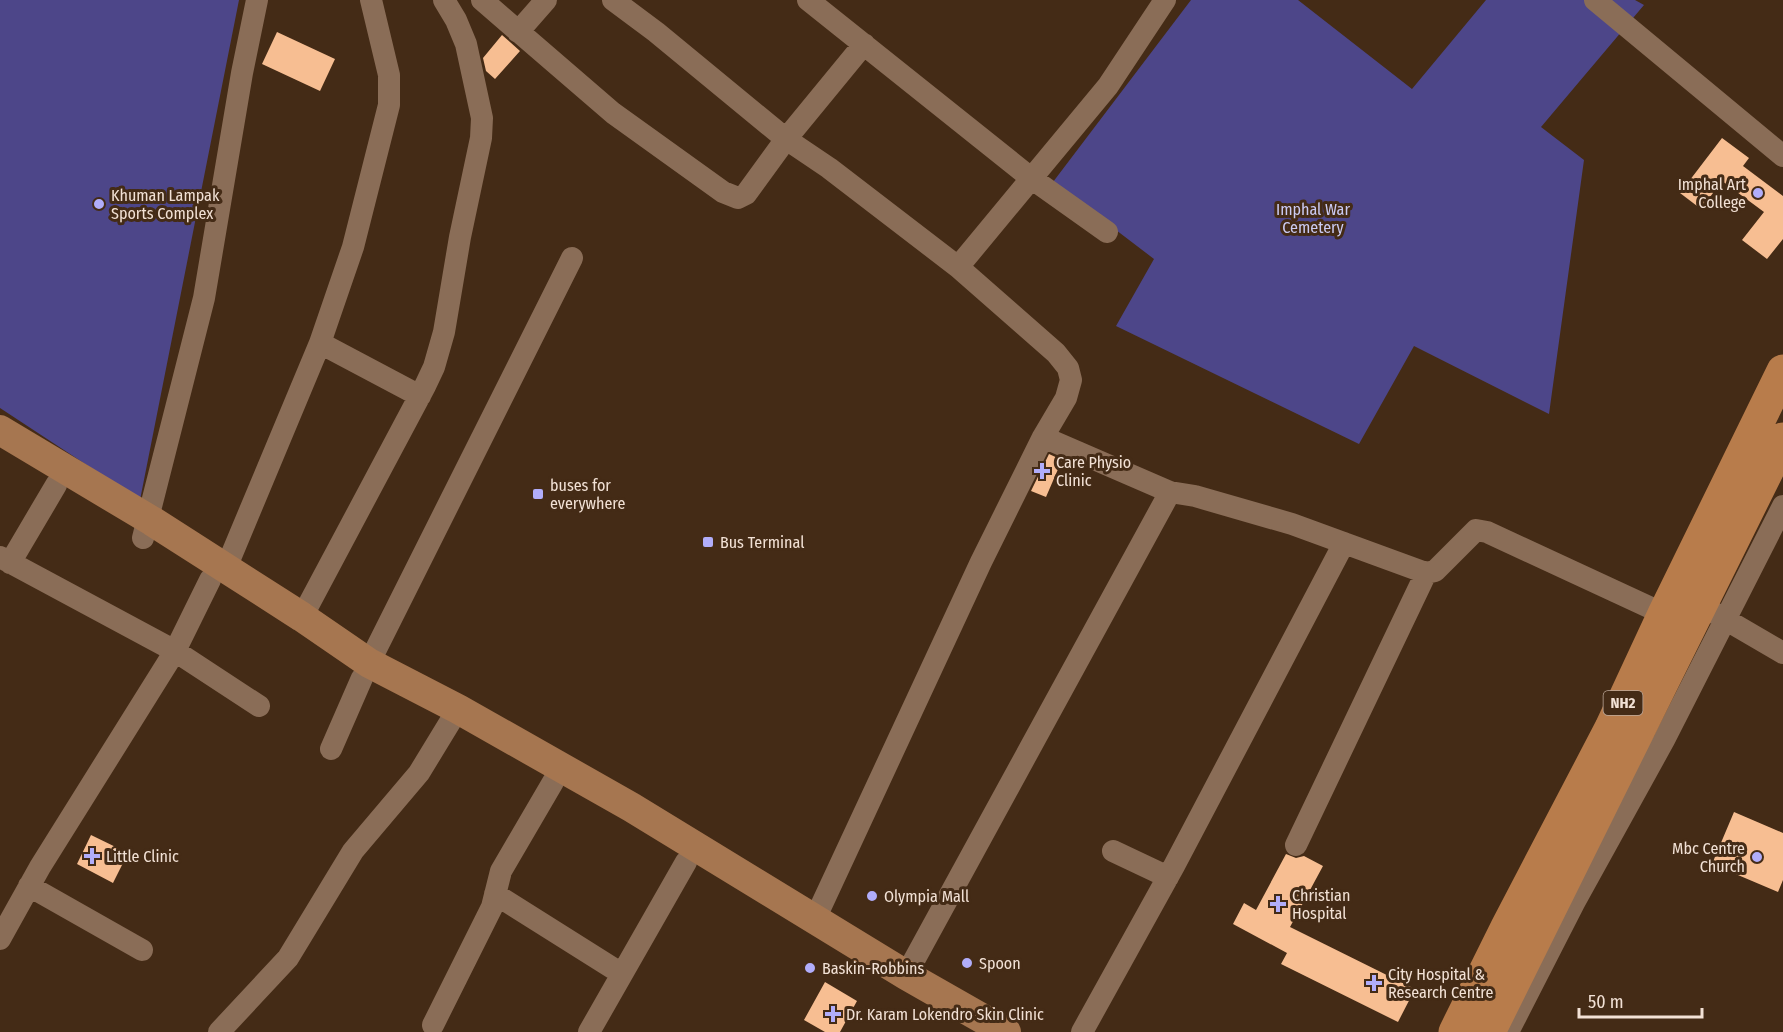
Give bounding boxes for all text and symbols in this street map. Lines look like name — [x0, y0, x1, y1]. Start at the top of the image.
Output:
place label: Imphal Art College — [1678, 175, 1747, 212]
place label: Khuman Lampak Sports Complex — [111, 186, 220, 223]
marker: Imphal Art College — [1751, 186, 1765, 200]
marker: Khuman Lampak Sports Complex — [92, 197, 106, 211]
park label: Imphal War Cemetery — [1276, 200, 1350, 237]
place label: Care Physio Clinic — [1056, 453, 1131, 490]
marker: Care Physio Clinic — [1033, 462, 1051, 480]
place label: buses for everywhere — [550, 476, 625, 513]
marker: buses for everywhere — [531, 487, 545, 501]
place label: Bus Terminal — [720, 533, 804, 552]
marker: Bus Terminal — [701, 535, 715, 549]
road number: NH2 — [1604, 691, 1642, 715]
place label: Mbc Centre Church — [1672, 839, 1745, 876]
marker: Little Clinic — [83, 847, 101, 865]
place label: Little Clinic — [106, 847, 179, 866]
marker: Mbc Centre Church — [1750, 850, 1764, 864]
place label: Christian Hospital — [1292, 886, 1350, 923]
place label: Olympia Mall — [884, 887, 969, 906]
marker: Olympia Mall — [865, 889, 879, 903]
marker: Christian Hospital — [1269, 895, 1287, 913]
place label: Spoon — [979, 954, 1021, 973]
marker: Spoon — [960, 956, 974, 970]
place label: Baskin-Robbins — [822, 959, 925, 978]
marker: Baskin-Robbins — [803, 961, 817, 975]
place label: City Hospital & Research Centre — [1388, 965, 1494, 1002]
marker: City Hospital & Research Centre — [1365, 974, 1383, 992]
scale bar — [1579, 981, 1702, 1019]
text: 50 m — [1588, 991, 1624, 1013]
marker: Dr. Karam Lokendro Skin Clinic — [824, 1005, 842, 1023]
place label: Dr. Karam Lokendro Skin Clinic — [846, 1005, 1044, 1024]

